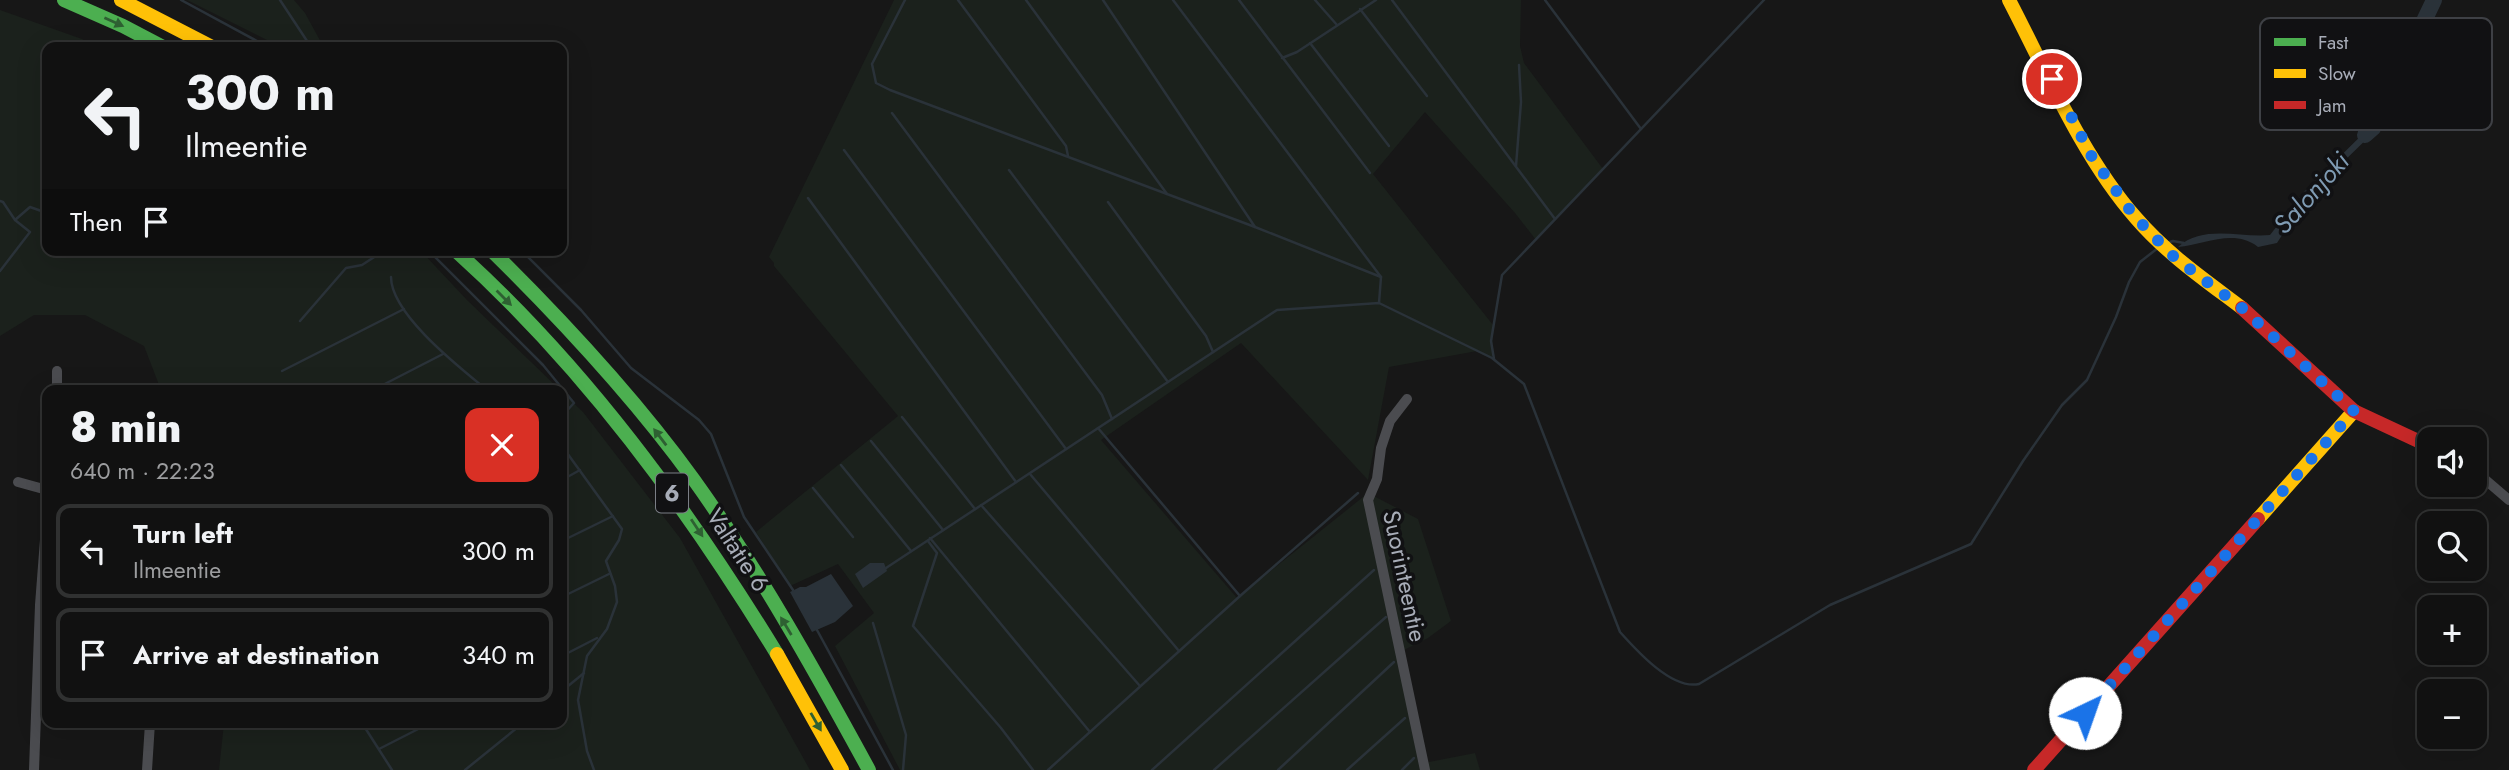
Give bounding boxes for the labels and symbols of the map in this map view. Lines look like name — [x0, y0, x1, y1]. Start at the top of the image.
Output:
one-way arrow — [104, 16, 124, 28]
legend — [2260, 18, 2492, 130]
text: Fast — [2318, 29, 2349, 56]
pin — [2022, 49, 2082, 109]
text: Slow — [2318, 60, 2356, 87]
text: Jam — [2315, 92, 2347, 119]
water label: Salonjoki — [2264, 143, 2358, 242]
one-way arrow — [495, 289, 512, 305]
one-way arrow — [653, 428, 667, 446]
road number: 6 — [656, 474, 688, 512]
street label: Valtatie 6 — [698, 501, 778, 599]
street label: Suorinteentie — [1374, 507, 1436, 645]
one-way arrow — [690, 519, 703, 538]
one-way arrow — [780, 616, 793, 635]
position arrow — [2048, 676, 2122, 750]
one-way arrow — [810, 712, 822, 732]

